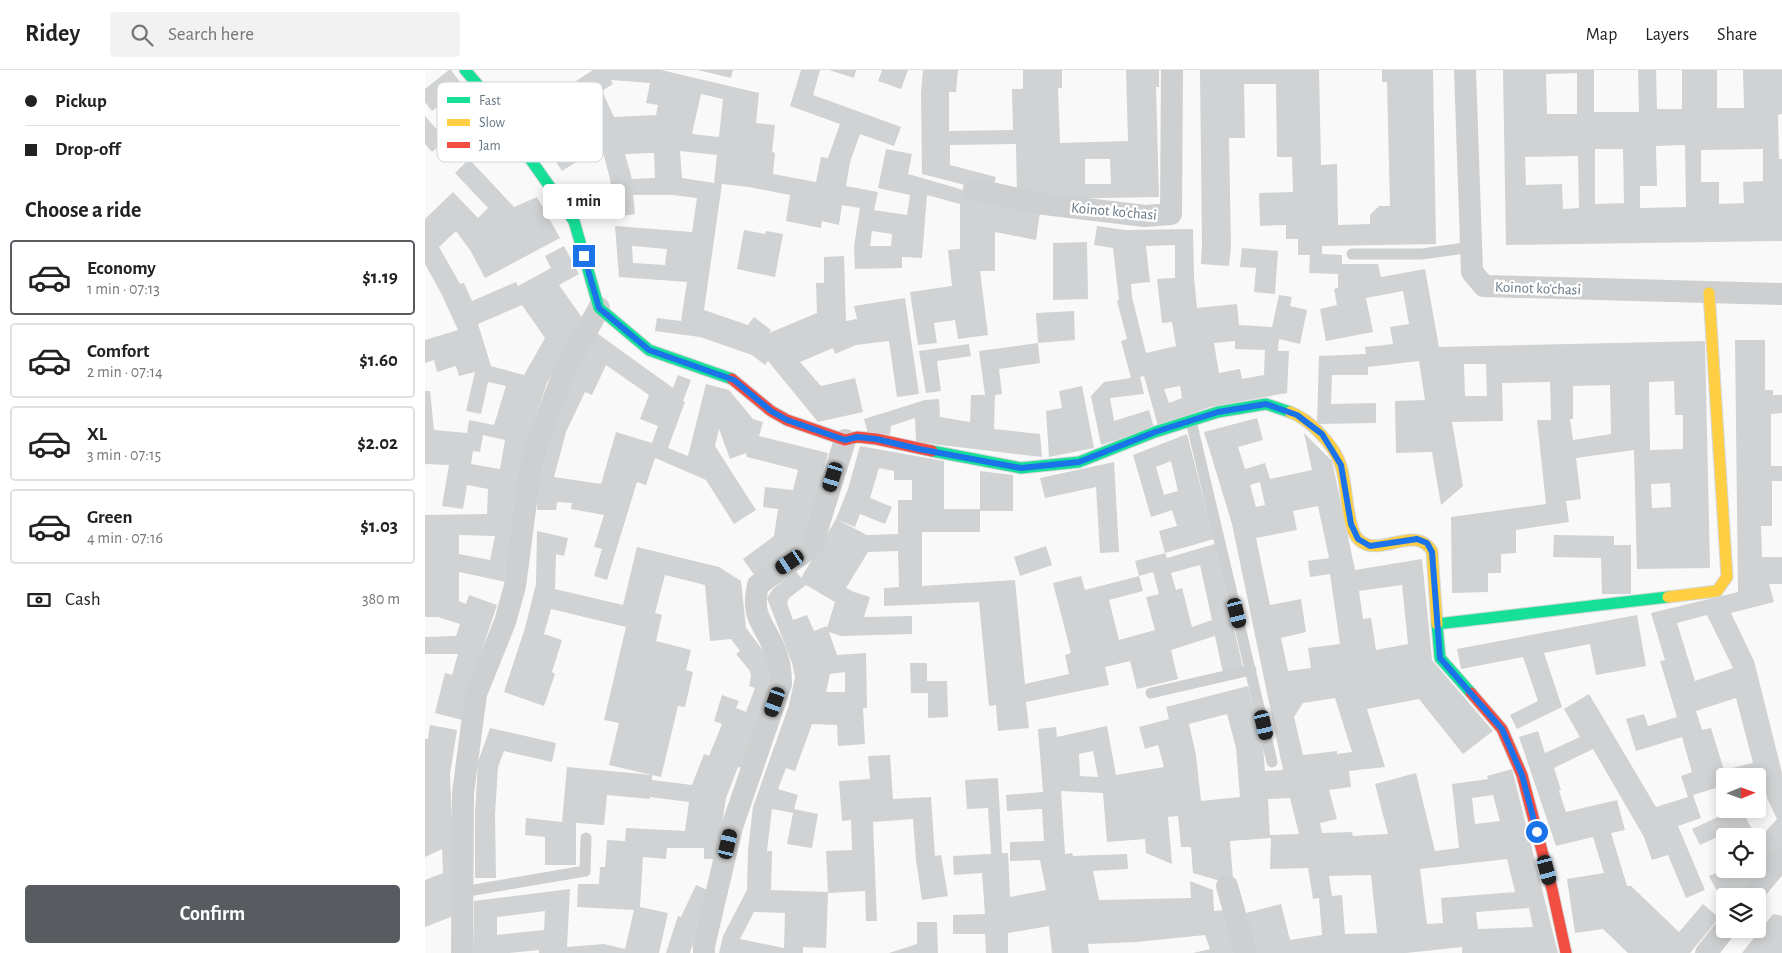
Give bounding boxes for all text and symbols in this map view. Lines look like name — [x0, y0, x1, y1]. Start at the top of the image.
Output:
search box — [110, 12, 460, 57]
icon: search — [128, 21, 156, 49]
text: Ridey — [25, 22, 80, 46]
text: Search here — [168, 25, 254, 44]
text: Map — [1586, 26, 1617, 44]
text: Layers — [1645, 26, 1689, 44]
text: Share — [1717, 26, 1757, 44]
legend — [437, 82, 603, 162]
text: Pickup — [55, 92, 107, 111]
text: Fast — [479, 94, 501, 108]
text: Slow — [479, 116, 506, 130]
text: Jam — [479, 139, 501, 153]
text: Drop-off — [55, 140, 120, 159]
callout: 1 min — [543, 184, 625, 218]
text: 1 min — [567, 193, 601, 209]
text: Choose a ride — [25, 199, 141, 221]
street label: Koinot ko'chasi — [1070, 200, 1157, 223]
route end — [573, 245, 595, 267]
icon: car — [27, 255, 72, 300]
text: Economy — [87, 259, 156, 278]
text: $1.19 — [362, 268, 398, 287]
street label: Koinot ko'chasi — [1495, 280, 1581, 297]
text: 1 min · 07:13 — [87, 281, 160, 297]
icon: car — [27, 338, 72, 383]
text: Comfort — [87, 342, 149, 361]
text: $1.60 — [359, 351, 398, 370]
text: 2 min · 07:14 — [87, 364, 163, 380]
icon: car — [27, 421, 72, 466]
text: XL — [87, 425, 107, 444]
text: $2.02 — [357, 434, 398, 453]
text: 3 min · 07:15 — [87, 447, 161, 463]
car — [821, 460, 844, 494]
icon: car — [27, 504, 72, 549]
text: Green — [87, 508, 133, 527]
text: $1.03 — [360, 517, 398, 536]
text: 4 min · 07:16 — [87, 530, 163, 546]
car — [773, 547, 806, 577]
icon: cash — [25, 586, 53, 614]
text: Cash — [65, 590, 101, 609]
text: 380 m — [362, 591, 400, 607]
car — [1226, 597, 1247, 629]
car — [763, 685, 786, 719]
car — [1253, 709, 1274, 741]
north arrow — [1716, 768, 1766, 818]
map controls — [1716, 768, 1766, 938]
route start — [1526, 821, 1548, 843]
car — [717, 828, 738, 860]
button: locate — [1716, 828, 1766, 878]
car — [1535, 854, 1558, 886]
button: Confirm — [25, 885, 400, 943]
button: layers — [1716, 888, 1766, 938]

